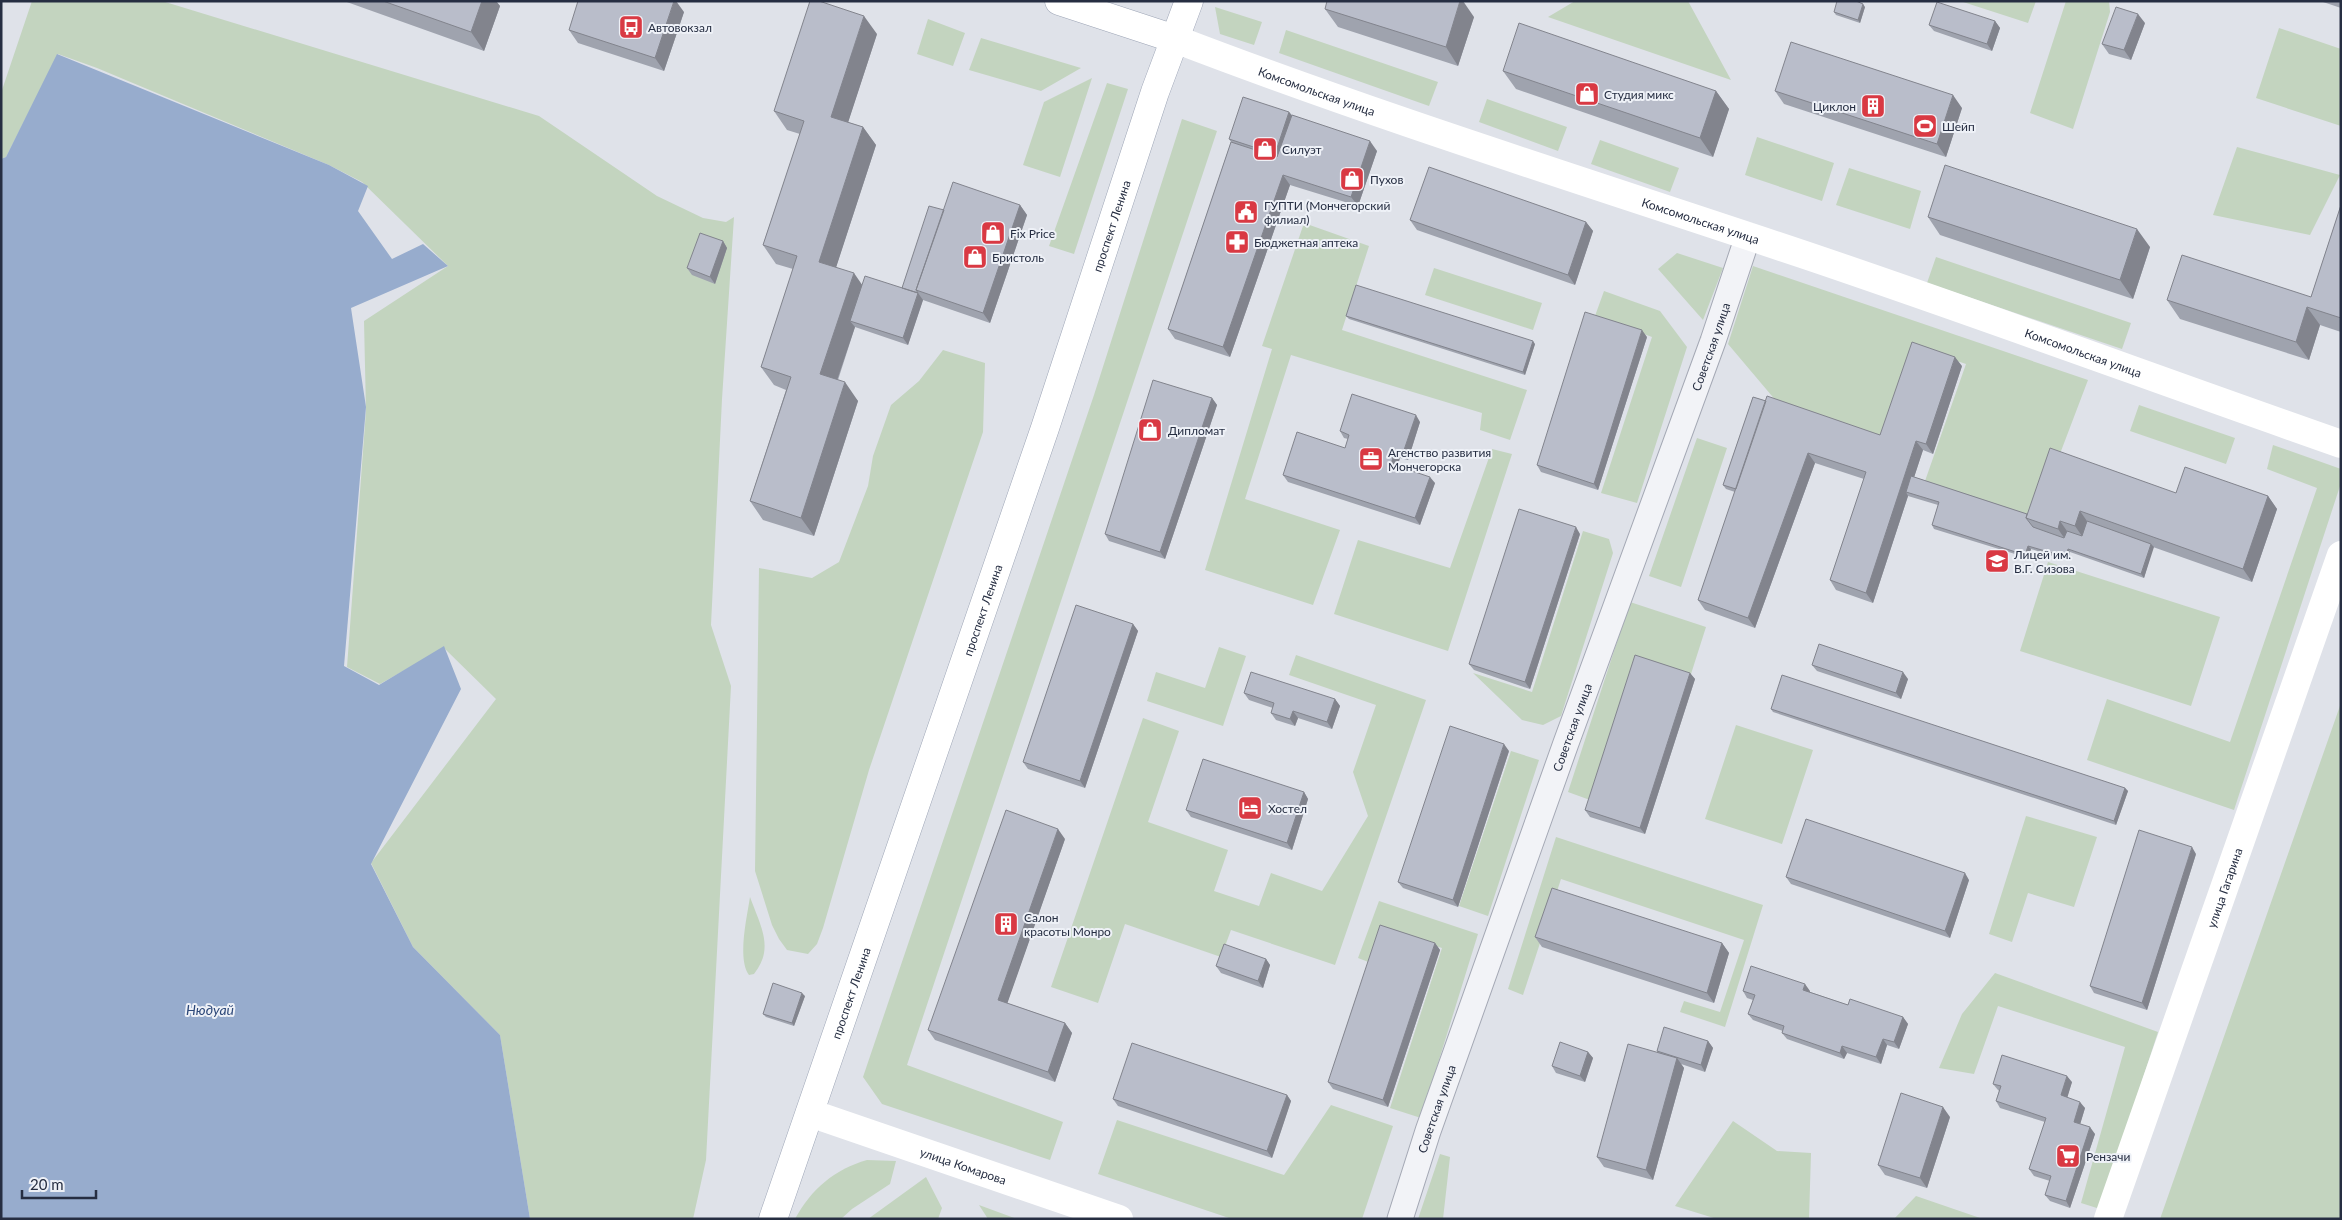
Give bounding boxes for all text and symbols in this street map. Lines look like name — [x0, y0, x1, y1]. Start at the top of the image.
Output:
bus stop icon: Автовокзал — [618, 14, 644, 40]
place label: Автовокзал — [648, 20, 712, 35]
street label: Комсомольская улица — [1256, 63, 1377, 119]
shop icon: Студия микс — [1574, 81, 1600, 107]
place label: Студия микс — [1604, 87, 1674, 102]
building icon: Циклон — [1860, 93, 1886, 119]
place label: Циклон — [1813, 99, 1856, 114]
sports icon: Шейп — [1912, 113, 1938, 139]
place label: Шейп — [1942, 119, 1975, 134]
shop icon: Силуэт — [1252, 136, 1278, 162]
place label: Силуэт — [1282, 142, 1322, 157]
shop icon: Пухов — [1339, 166, 1365, 192]
place label: Пухов — [1370, 172, 1403, 187]
street label: проспект Ленина — [1089, 178, 1133, 274]
street label: Комсомольская улица — [1640, 194, 1761, 247]
place label: ГУПТИ (Мончегорский филиал) — [1264, 198, 1390, 227]
public building icon: ГУПТИ (Мончегорский филиал) — [1233, 199, 1259, 225]
shop icon: Fix Price — [980, 220, 1006, 246]
place label: Fix Price — [1010, 226, 1055, 241]
pharmacy icon: Бюджетная аптека — [1224, 229, 1250, 255]
place label: Бюджетная аптека — [1254, 235, 1358, 250]
shop icon: Бристоль — [962, 244, 988, 270]
place label: Бристоль — [992, 250, 1044, 265]
street label: Советская улица — [1688, 301, 1733, 393]
street label: Комсомольская улица — [2023, 325, 2144, 380]
shop icon: Дипломат — [1137, 417, 1163, 443]
place label: Дипломат — [1168, 423, 1225, 438]
place label: Агенство развития Мончегорска — [1388, 445, 1491, 474]
office icon: Агенство развития Мончегорска — [1358, 446, 1384, 472]
place label: Лицей им. В.Г. Сизова — [2013, 547, 2075, 576]
school or university icon: Лицей им. В.Г. Сизова — [1984, 548, 2010, 574]
street label: проспект Ленина — [960, 562, 1005, 658]
street label: Советская улица — [1549, 681, 1595, 773]
hotel icon: Хостел — [1237, 795, 1263, 821]
place label: Хостел — [1268, 801, 1307, 816]
street label: улица Гагарина — [2203, 846, 2245, 930]
place label: Салон красоты Монро — [1024, 910, 1111, 939]
building icon: Салон красоты Монро — [993, 911, 1019, 937]
street label: проспект Ленина — [828, 945, 873, 1041]
water label: Нюдуай — [186, 1001, 234, 1018]
street label: Советская улица — [1414, 1063, 1459, 1155]
supermarket icon: Рензачи — [2055, 1143, 2081, 1169]
street label: улица Комарова — [918, 1144, 1008, 1187]
place label: Рензачи — [2086, 1149, 2131, 1164]
scale bar — [22, 1168, 96, 1200]
text: 20 m — [30, 1175, 64, 1193]

